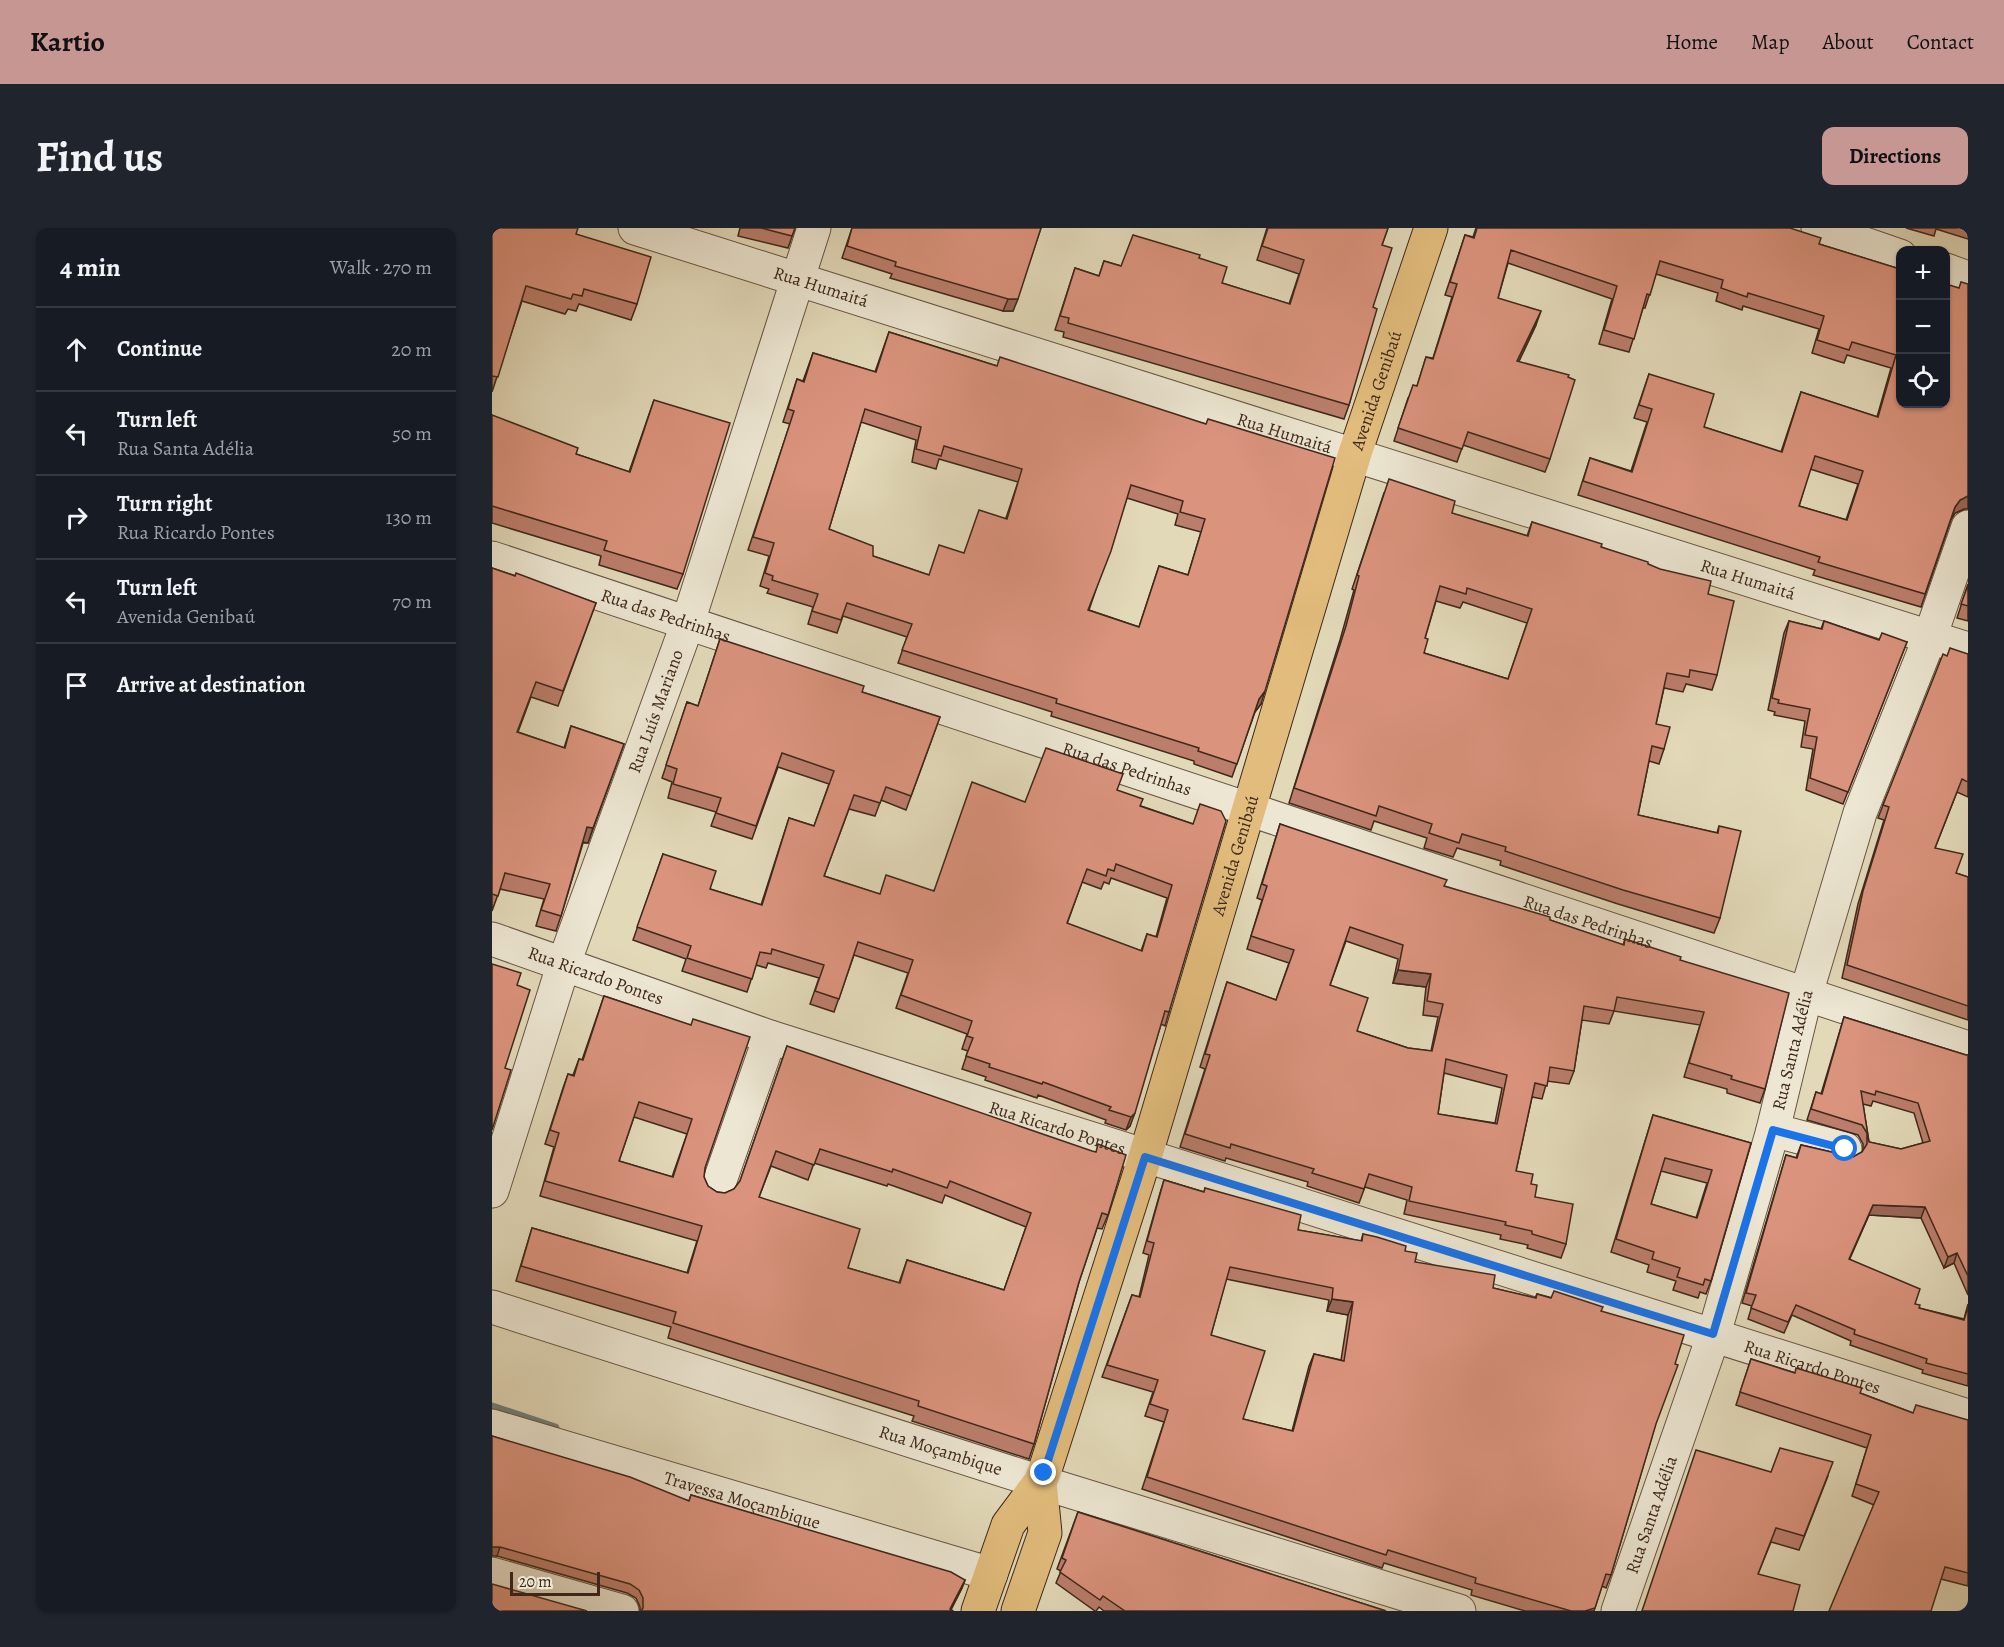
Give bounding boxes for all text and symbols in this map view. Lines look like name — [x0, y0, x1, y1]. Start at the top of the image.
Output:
text: Kartio — [30, 23, 105, 61]
text: Home — [1665, 28, 1718, 56]
text: Map — [1751, 28, 1789, 56]
text: About — [1822, 28, 1874, 56]
text: Contact — [1907, 28, 1974, 56]
button: Directions — [1822, 127, 1968, 185]
text: Find us — [36, 128, 163, 185]
map controls — [1896, 246, 1950, 408]
button: + — [1896, 246, 1950, 300]
text: 4 min — [60, 250, 121, 285]
text: Walk · 270 m — [330, 254, 432, 281]
street label: Rua Humaitá — [770, 260, 872, 313]
button: − — [1896, 300, 1950, 354]
street label: Avenida Genibaú — [1345, 327, 1408, 454]
icon: ahead — [60, 333, 93, 366]
text: Continue — [117, 334, 202, 364]
text: 20 m — [391, 336, 432, 363]
button: locate — [1896, 354, 1950, 408]
text: Turn left — [117, 405, 197, 435]
street label: Rua Humaitá — [1234, 407, 1335, 460]
icon: left — [60, 417, 93, 450]
text: 50 m — [392, 420, 432, 447]
text: Rua Santa Adélia — [117, 435, 254, 462]
text: Turn right — [117, 489, 213, 519]
icon: right — [60, 501, 93, 534]
text: 130 m — [386, 504, 432, 531]
text: Rua Ricardo Pontes — [117, 519, 275, 546]
street label: Rua Humaitá — [1697, 553, 1799, 606]
text: Turn left — [117, 573, 197, 603]
street label: Rua das Pedrinhas — [598, 583, 734, 648]
icon: left — [60, 585, 93, 618]
text: 70 m — [392, 588, 432, 615]
text: Avenida Genibaú — [117, 603, 255, 630]
street label: Rua Luís Mariano — [622, 646, 689, 776]
icon: arrive — [60, 669, 93, 702]
text: Arrive at destination — [117, 670, 306, 700]
street label: Rua das Pedrinhas — [1059, 736, 1195, 801]
street label: Avenida Genibaú — [1205, 792, 1264, 919]
street label: Rua das Pedrinhas — [1520, 889, 1656, 955]
street label: Rua Ricardo Pontes — [525, 941, 667, 1011]
street label: Rua Santa Adélia — [1766, 986, 1819, 1113]
street label: Rua Ricardo Pontes — [986, 1095, 1129, 1161]
route start — [1831, 1135, 1857, 1161]
street label: Rua Ricardo Pontes — [1741, 1334, 1884, 1400]
street label: Rua Moçambique — [876, 1419, 1005, 1481]
street label: Rua Santa Adélia — [1620, 1452, 1683, 1577]
route end — [1030, 1459, 1056, 1485]
street label: Travessa Moçambique — [661, 1466, 823, 1535]
scale bar — [510, 1569, 600, 1596]
text: 20 m — [519, 1571, 552, 1593]

